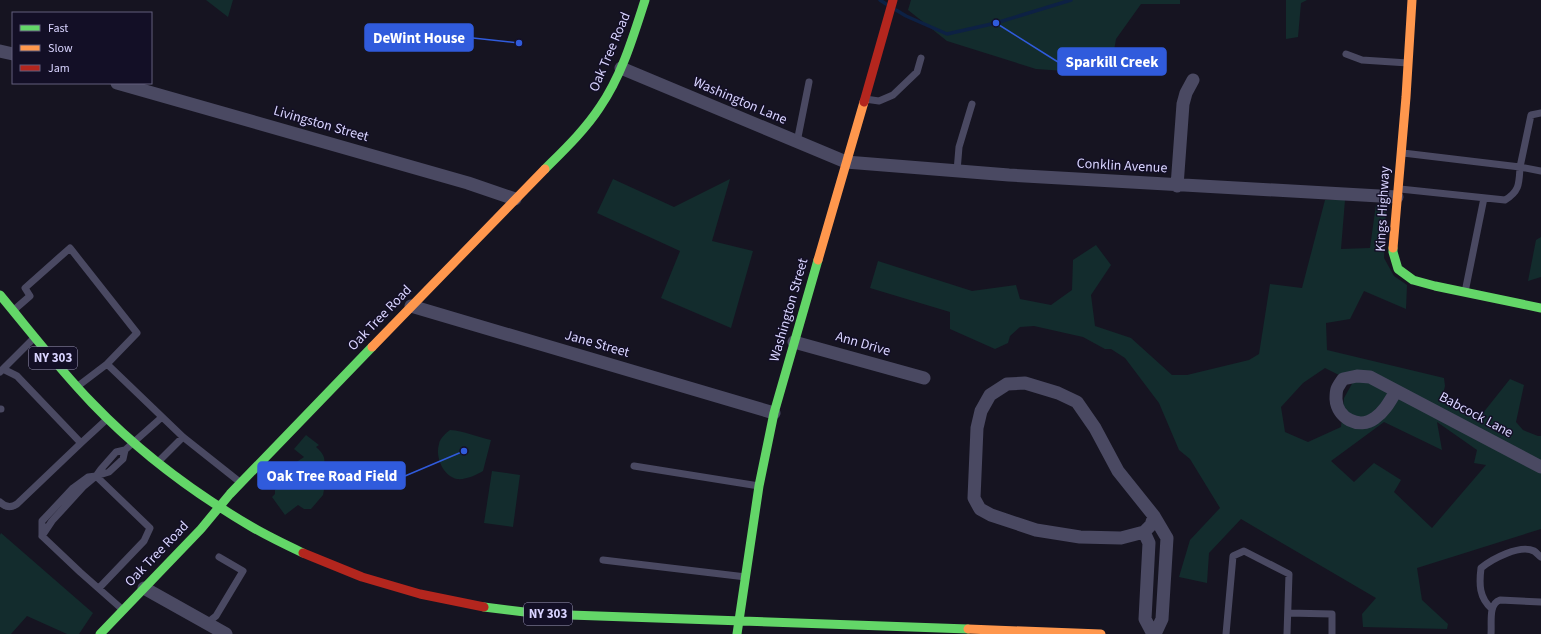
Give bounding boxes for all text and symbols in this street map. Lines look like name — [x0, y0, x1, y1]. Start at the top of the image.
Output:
street label: Oak Tree Road — [584, 9, 636, 95]
legend — [12, 12, 152, 84]
text: Fast — [48, 20, 68, 37]
callout: DeWint House — [365, 24, 473, 51]
text: DeWint House — [373, 28, 465, 49]
text: Slow — [48, 40, 73, 57]
callout: Sparkill Creek — [1058, 48, 1166, 75]
text: Sparkill Creek — [1066, 52, 1159, 73]
text: Jam — [48, 60, 70, 77]
street label: Washington Lane — [690, 72, 790, 130]
street label: Livingston Street — [271, 101, 371, 147]
street label: Conklin Avenue — [1076, 154, 1168, 178]
street label: Kings Highway — [1371, 165, 1395, 252]
street label: Washington Street — [765, 255, 813, 364]
street label: Oak Tree Road — [343, 281, 417, 355]
street label: Jane Street — [562, 325, 632, 363]
street label: Ann Drive — [833, 327, 893, 361]
road number: NY 303 — [29, 347, 77, 369]
street label: Babcock Lane — [1435, 387, 1517, 443]
callout: Oak Tree Road Field — [258, 462, 405, 489]
text: Oak Tree Road Field — [267, 466, 397, 487]
street label: Oak Tree Road — [120, 517, 194, 591]
road number: NY 303 — [524, 603, 572, 625]

